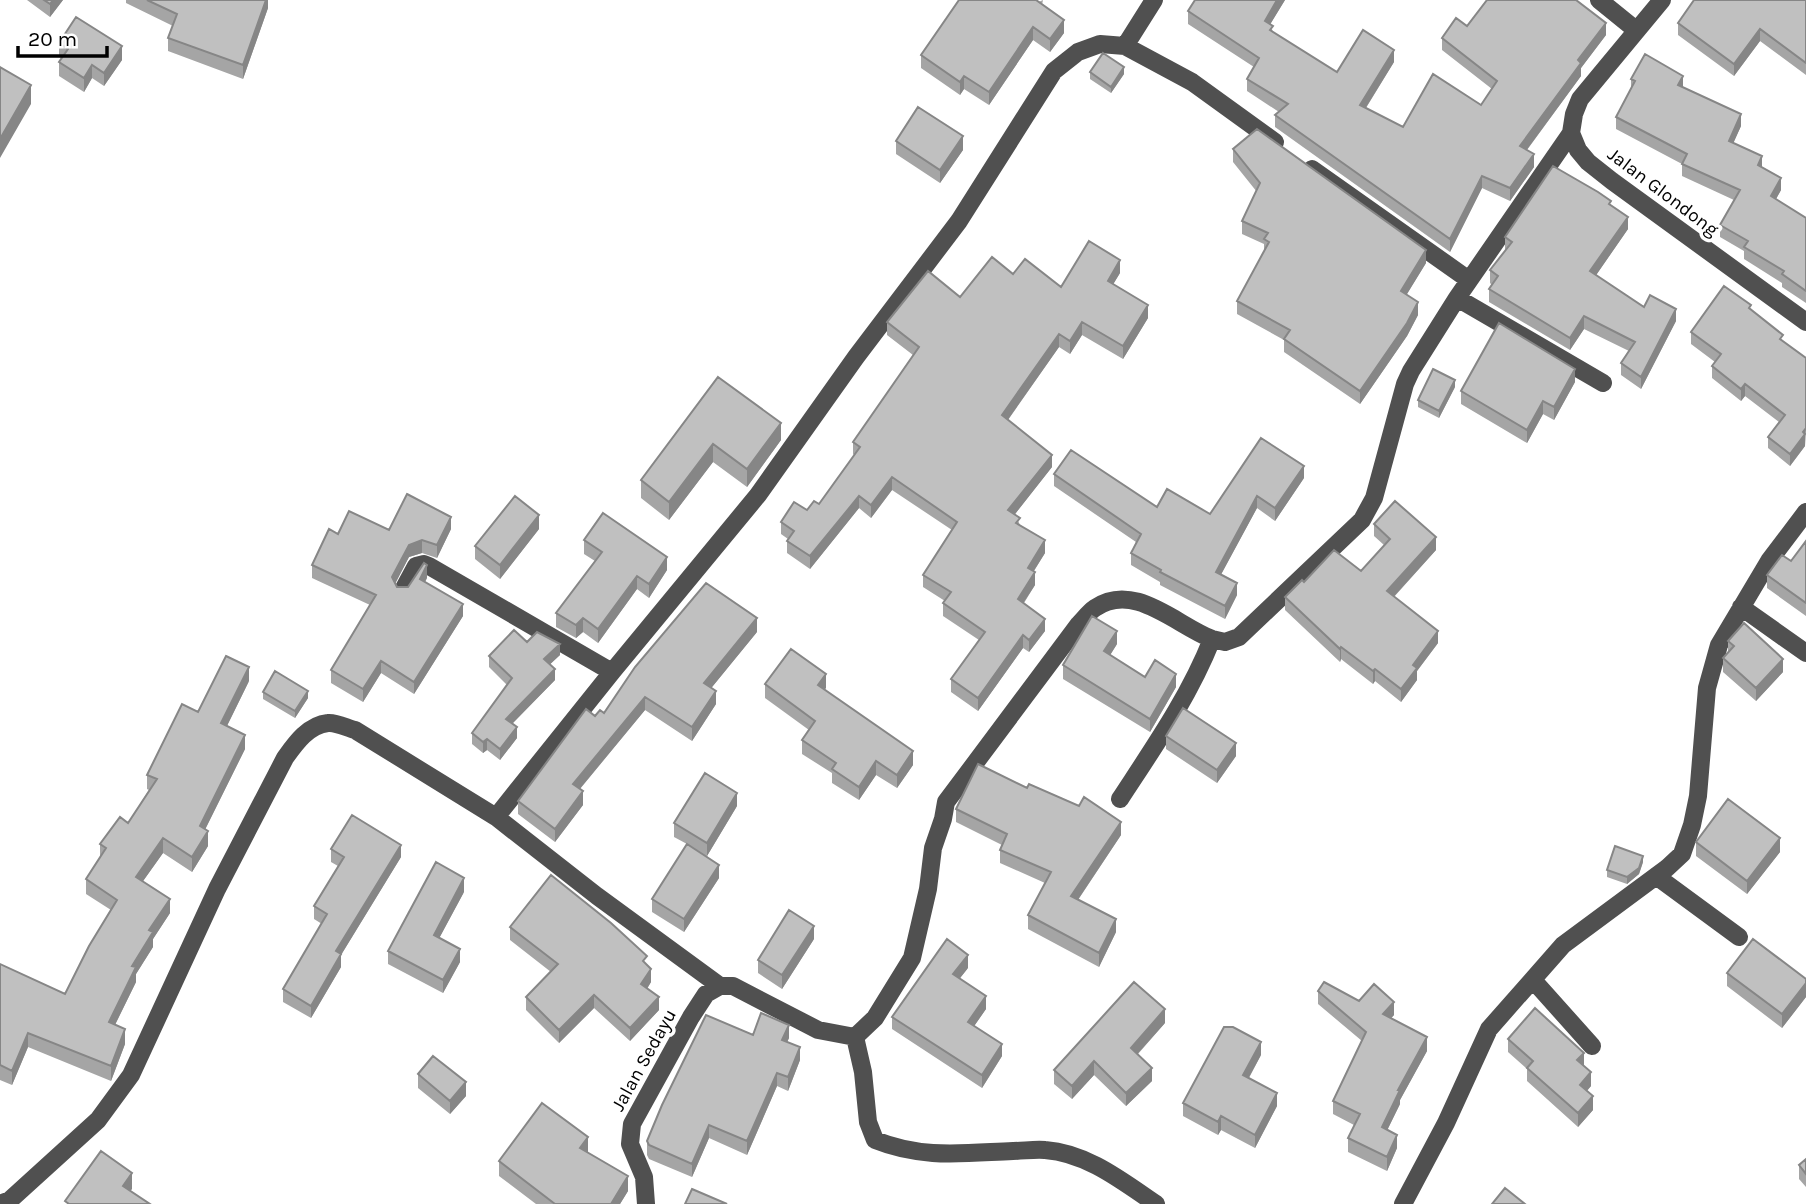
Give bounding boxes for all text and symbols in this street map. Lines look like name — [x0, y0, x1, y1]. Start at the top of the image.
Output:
scale bar — [18, 14, 107, 58]
text: 20 m — [28, 27, 77, 51]
street label: Jalan Glondong — [1603, 143, 1723, 241]
street label: Jalan Sedayu — [607, 1005, 681, 1115]

